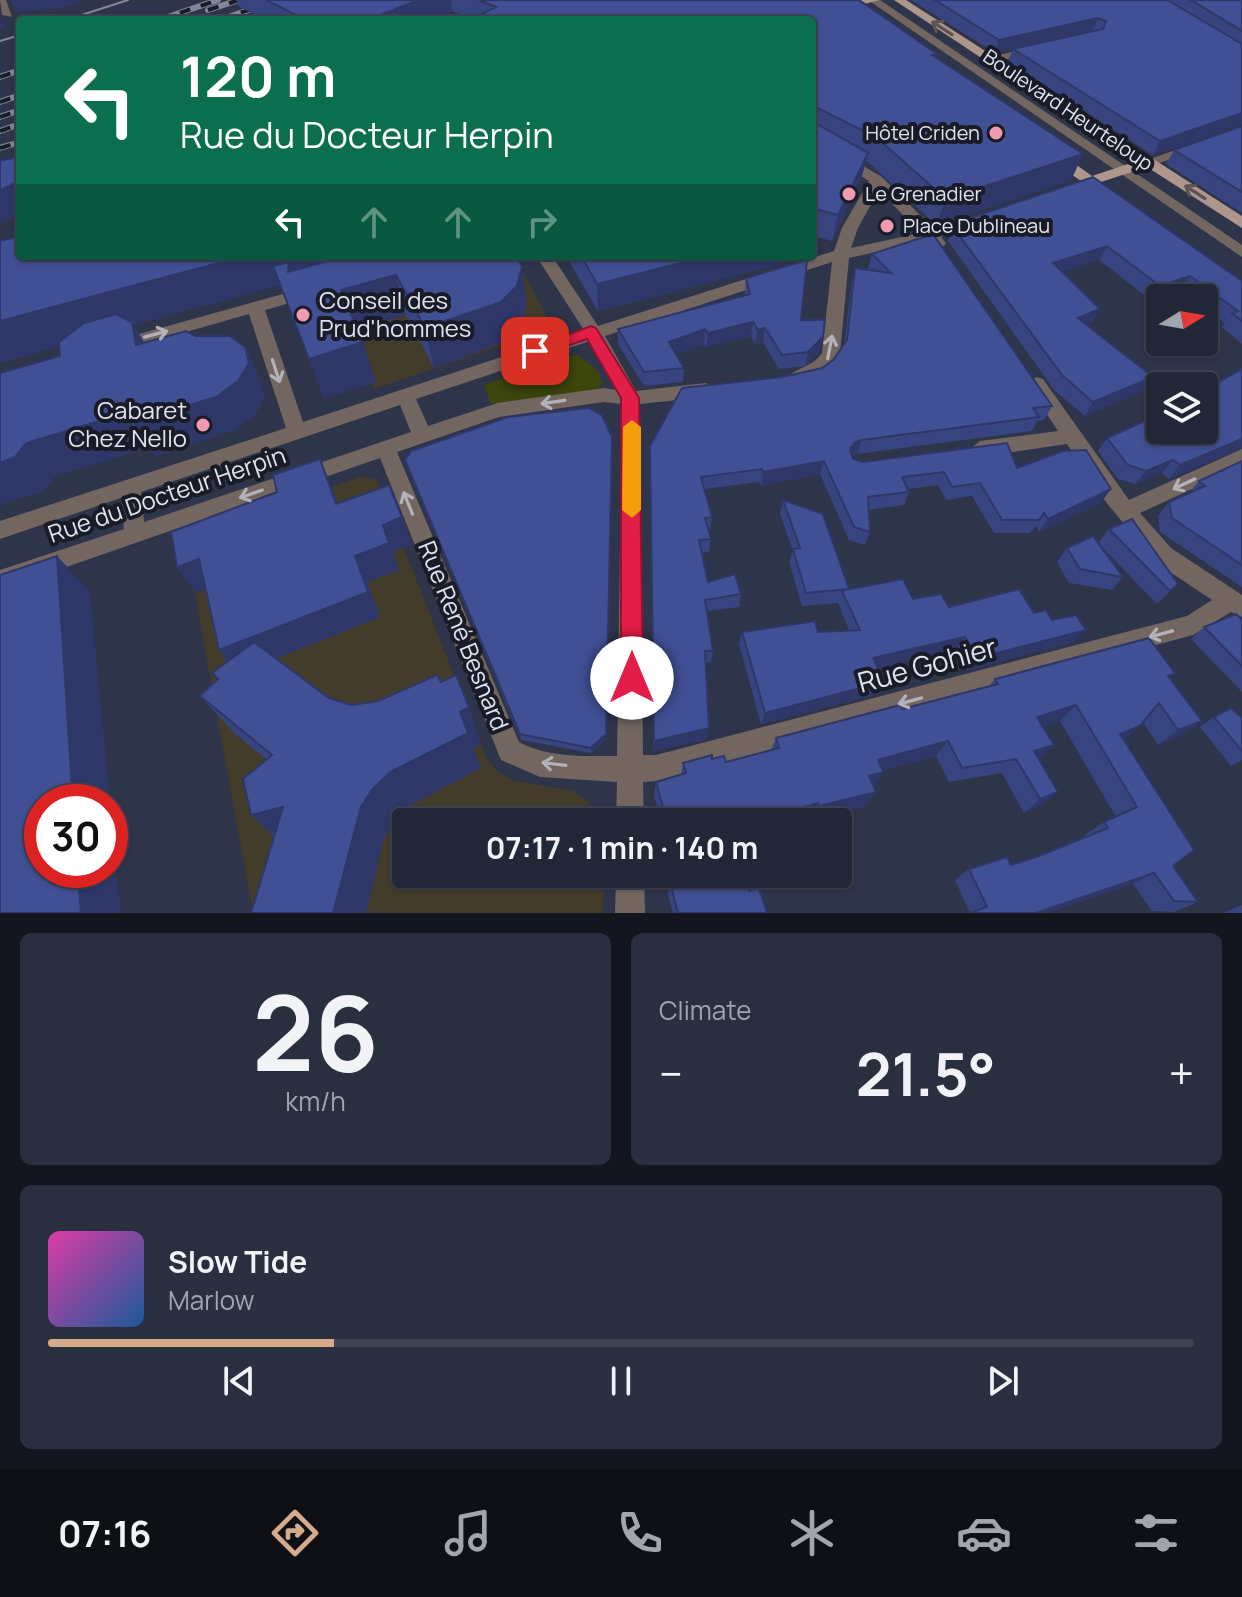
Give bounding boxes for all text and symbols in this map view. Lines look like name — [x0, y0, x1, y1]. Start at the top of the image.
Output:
one-way arrow — [931, 20, 954, 36]
text: 120 m — [180, 37, 336, 114]
street label: Boulevard Heurteloup — [978, 43, 1159, 177]
icon: left — [48, 48, 152, 152]
text: Rue du Docteur Herpin — [180, 110, 554, 159]
place label: Hôtel Criden — [865, 119, 980, 146]
marker: Hôtel Criden — [987, 124, 1005, 142]
place label: Le Grenadier — [865, 180, 982, 207]
one-way arrow — [1185, 184, 1207, 201]
marker: Le Grenadier — [840, 185, 858, 203]
icon: left — [268, 200, 312, 244]
icon: ahead — [352, 200, 396, 244]
icon: ahead — [436, 200, 480, 244]
icon: right — [520, 200, 564, 244]
place label: Place Dublineau — [903, 212, 1050, 239]
marker: Place Dublineau — [878, 217, 896, 235]
place label: Conseil des Prud'hommes — [319, 283, 471, 344]
north arrow — [1146, 284, 1218, 356]
map controls — [1146, 284, 1218, 444]
marker: Conseil des Prud'hommes — [294, 306, 312, 324]
pin — [501, 317, 569, 385]
one-way arrow — [142, 326, 168, 341]
icon: arrive — [513, 329, 557, 373]
one-way arrow — [824, 335, 839, 361]
one-way arrow — [269, 358, 284, 383]
button: layers — [1146, 372, 1218, 444]
place label: Cabaret Chez Nello — [68, 393, 187, 454]
one-way arrow — [540, 395, 567, 410]
marker: Cabaret Chez Nello — [194, 416, 212, 434]
street label: Rue du Docteur Herpin — [43, 437, 290, 550]
one-way arrow — [1172, 477, 1196, 492]
one-way arrow — [239, 488, 264, 502]
one-way arrow — [400, 491, 415, 516]
street label: Rue René Besnard — [411, 536, 517, 735]
street label: Rue Gohier — [853, 627, 1000, 701]
one-way arrow — [1149, 627, 1175, 642]
position arrow — [590, 636, 674, 720]
one-way arrow — [897, 694, 923, 709]
one-way arrow — [542, 756, 567, 771]
speed limit sign: 30 — [24, 784, 128, 888]
text: 07:17 · 1 min · 140 m — [486, 827, 758, 868]
text: 26 — [252, 960, 379, 1102]
text: Climate — [659, 992, 751, 1028]
text: 21.5° — [856, 1032, 996, 1114]
text: − — [659, 1043, 683, 1103]
text: + — [1169, 1043, 1194, 1103]
text: km/h — [285, 1083, 346, 1119]
text: Slow Tide — [168, 1241, 307, 1282]
text: Marlow — [168, 1282, 255, 1318]
icon: previous — [217, 1359, 261, 1403]
icon: pause — [599, 1359, 643, 1403]
icon: next — [981, 1359, 1025, 1403]
icon: directions — [267, 1505, 323, 1561]
icon: music — [440, 1505, 496, 1561]
icon: phone — [612, 1505, 668, 1561]
icon: climate — [784, 1505, 840, 1561]
icon: car — [956, 1505, 1012, 1561]
icon: filters — [1128, 1505, 1184, 1561]
text: 07:16 — [58, 1509, 151, 1558]

